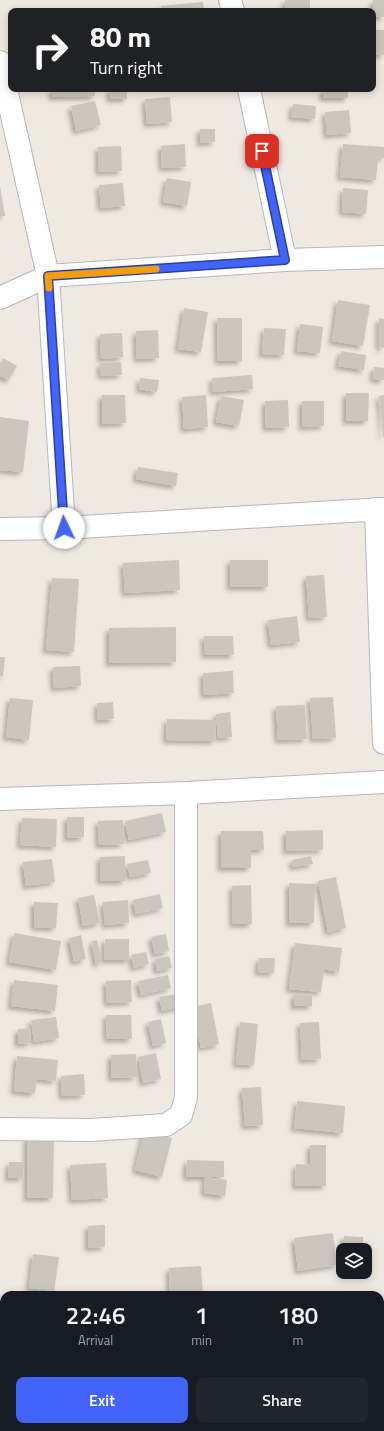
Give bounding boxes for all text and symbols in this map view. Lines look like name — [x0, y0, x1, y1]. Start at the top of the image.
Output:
text: 80 m — [90, 15, 151, 58]
icon: right — [24, 24, 76, 76]
text: Turn right — [90, 54, 163, 81]
pin — [245, 134, 279, 168]
icon: arrive — [251, 140, 273, 162]
position arrow — [43, 507, 85, 549]
map controls — [336, 1243, 372, 1279]
button: layers — [336, 1243, 372, 1279]
text: 22:46 — [66, 1297, 125, 1333]
text: 1 — [195, 1297, 208, 1333]
text: 180 — [278, 1297, 318, 1333]
text: Arrival — [78, 1330, 113, 1350]
text: min — [191, 1330, 212, 1350]
text: m — [293, 1330, 303, 1350]
button: Exit — [16, 1377, 188, 1423]
button: Share — [196, 1377, 368, 1423]

